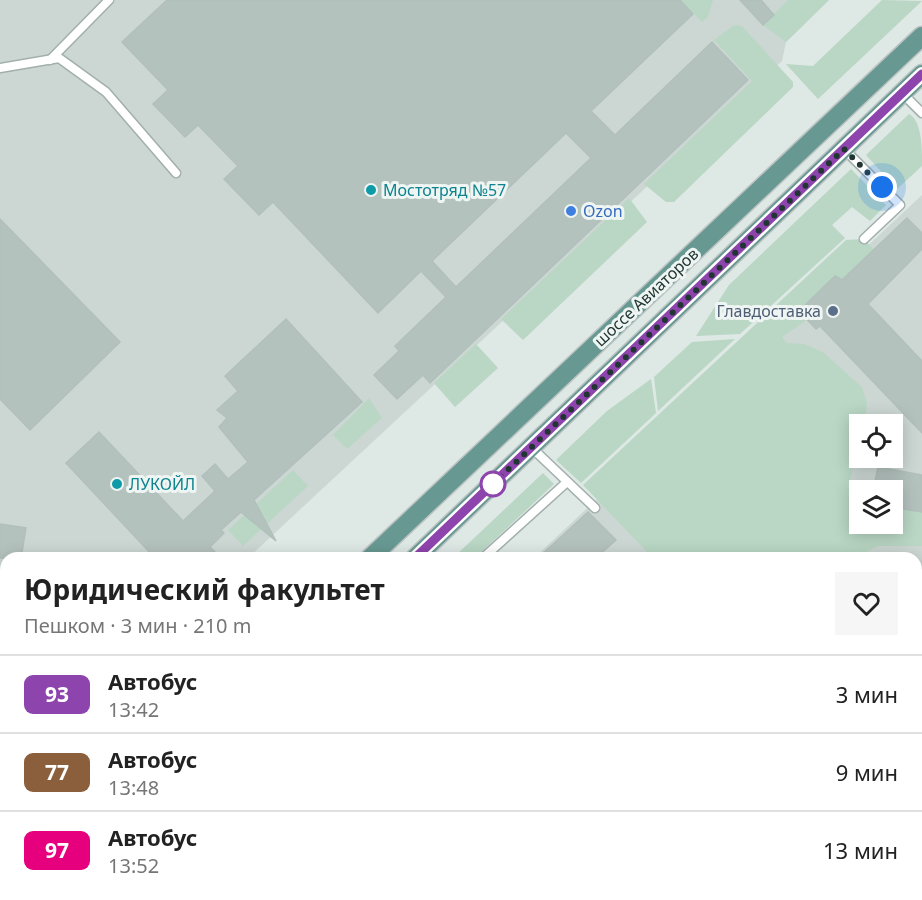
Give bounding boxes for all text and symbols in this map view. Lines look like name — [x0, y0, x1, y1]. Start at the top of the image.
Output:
your location — [867, 172, 897, 202]
place label: Мостотряд №57 — [383, 179, 506, 201]
marker: Мостотряд №57 — [364, 183, 378, 197]
place label: Ozon — [583, 200, 623, 222]
marker: Ozon — [564, 204, 578, 218]
street label: шоссе Авиаторов — [589, 243, 703, 351]
place label: Главдоставка — [716, 300, 821, 322]
marker: Главдоставка — [826, 304, 840, 318]
map controls — [849, 414, 903, 534]
button: locate — [849, 414, 903, 468]
unlabelled marker — [480, 471, 506, 497]
place label: ЛУКОЙЛ — [129, 473, 195, 495]
marker: ЛУКОЙЛ — [110, 477, 124, 491]
button: layers — [849, 480, 903, 534]
text: Юридический факультет — [24, 570, 385, 608]
button: heart — [835, 572, 898, 635]
text: Пешком · 3 мин · 210 m — [24, 612, 251, 639]
text: Автобус — [108, 666, 197, 696]
text: 3 мин — [836, 679, 898, 709]
text: 93 — [45, 680, 69, 708]
text: 13:42 — [108, 696, 159, 723]
text: Автобус — [108, 744, 197, 774]
text: 9 мин — [836, 757, 898, 787]
text: 77 — [45, 758, 69, 786]
text: 13:48 — [108, 774, 159, 801]
text: Автобус — [108, 822, 197, 852]
text: 13 мин — [823, 835, 898, 865]
text: 97 — [45, 836, 69, 864]
text: 13:52 — [108, 852, 159, 879]

